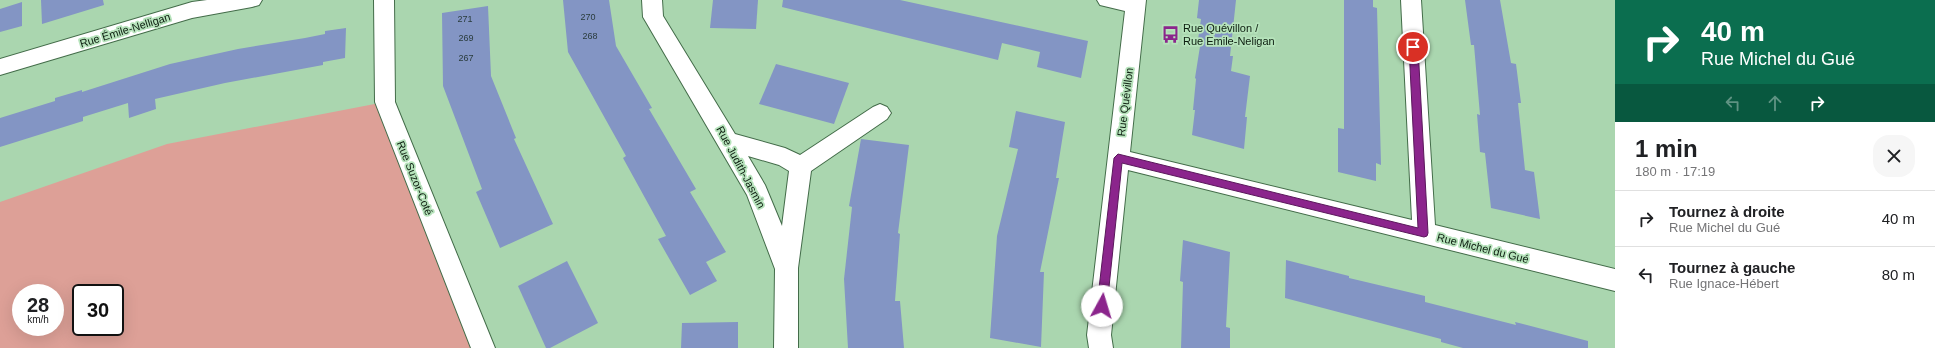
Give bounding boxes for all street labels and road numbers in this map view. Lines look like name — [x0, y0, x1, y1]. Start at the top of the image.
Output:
street label: Rue Émile-Nelligan — [78, 10, 172, 50]
street label: Rue Quévillon — [1115, 67, 1135, 137]
street label: Rue Judith-Jasmin — [714, 124, 768, 210]
street label: Rue Suzor-Coté — [395, 139, 435, 217]
street label: Rue Michel du Gué — [1436, 231, 1530, 265]

